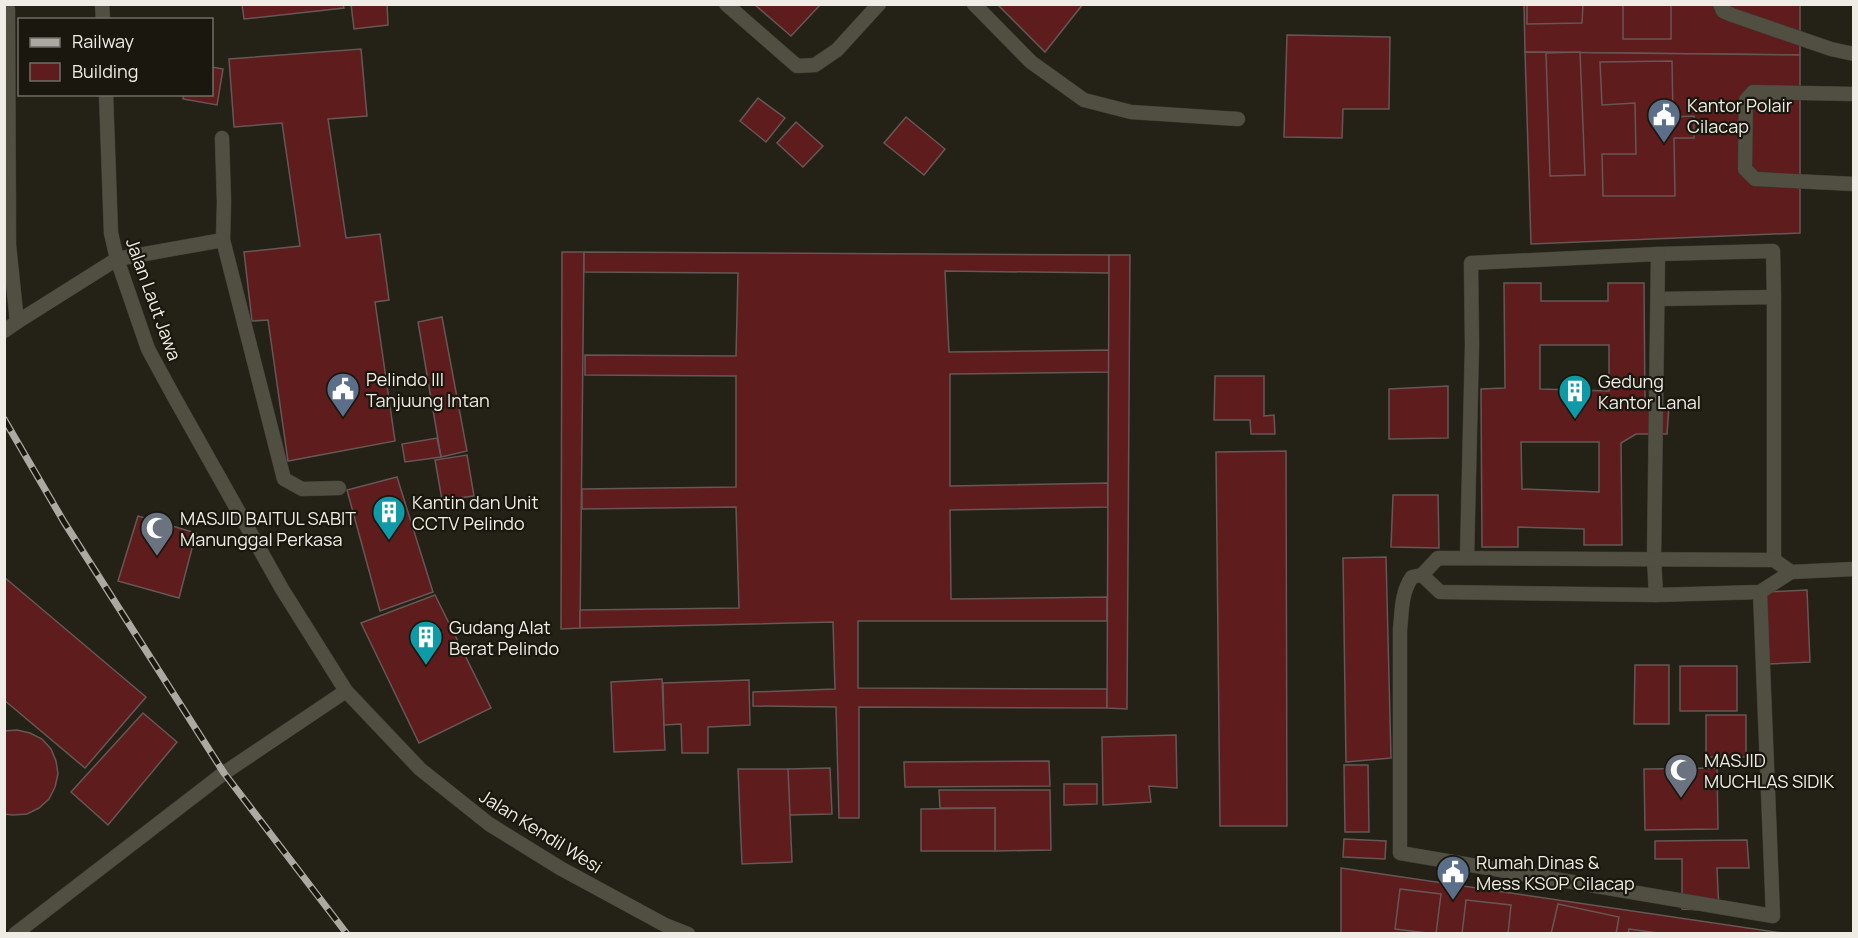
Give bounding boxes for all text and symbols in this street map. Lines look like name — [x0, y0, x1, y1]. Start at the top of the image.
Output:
legend — [18, 18, 213, 96]
text: Railway — [72, 29, 134, 53]
text: Building — [72, 59, 138, 83]
place label: Kantor Polair Cilacap — [1687, 93, 1793, 138]
public building icon: Kantor Polair Cilacap — [1646, 97, 1682, 144]
street label: Jalan Laut Jawa — [121, 234, 187, 364]
place label: Pelindo III Tanjuung Intan — [366, 367, 490, 412]
place label: Gedung Kantor Lanal — [1598, 369, 1701, 414]
public building icon: Pelindo III Tanjuung Intan — [325, 371, 361, 418]
building icon: Gedung Kantor Lanal — [1557, 373, 1593, 420]
place label: Kantin dan Unit CCTV Pelindo — [412, 490, 539, 535]
building icon: Kantin dan Unit CCTV Pelindo — [371, 494, 407, 541]
place label: MASJID BAITUL SABIT Manunggal Perkasa — [180, 506, 356, 551]
mosque icon: MASJID BAITUL SABIT Manunggal Perkasa — [139, 510, 175, 557]
place label: Gudang Alat Berat Pelindo — [449, 615, 559, 660]
building icon: Gudang Alat Berat Pelindo — [408, 619, 444, 666]
place label: MASJID MUCHLAS SIDIK — [1704, 748, 1834, 793]
mosque icon: MASJID MUCHLAS SIDIK — [1663, 752, 1699, 799]
street label: Jalan Kendil Wesi — [475, 784, 607, 878]
place label: Rumah Dinas & Mess KSOP Cilacap — [1476, 850, 1635, 895]
public building icon: Rumah Dinas & Mess KSOP Cilacap — [1435, 854, 1471, 901]

